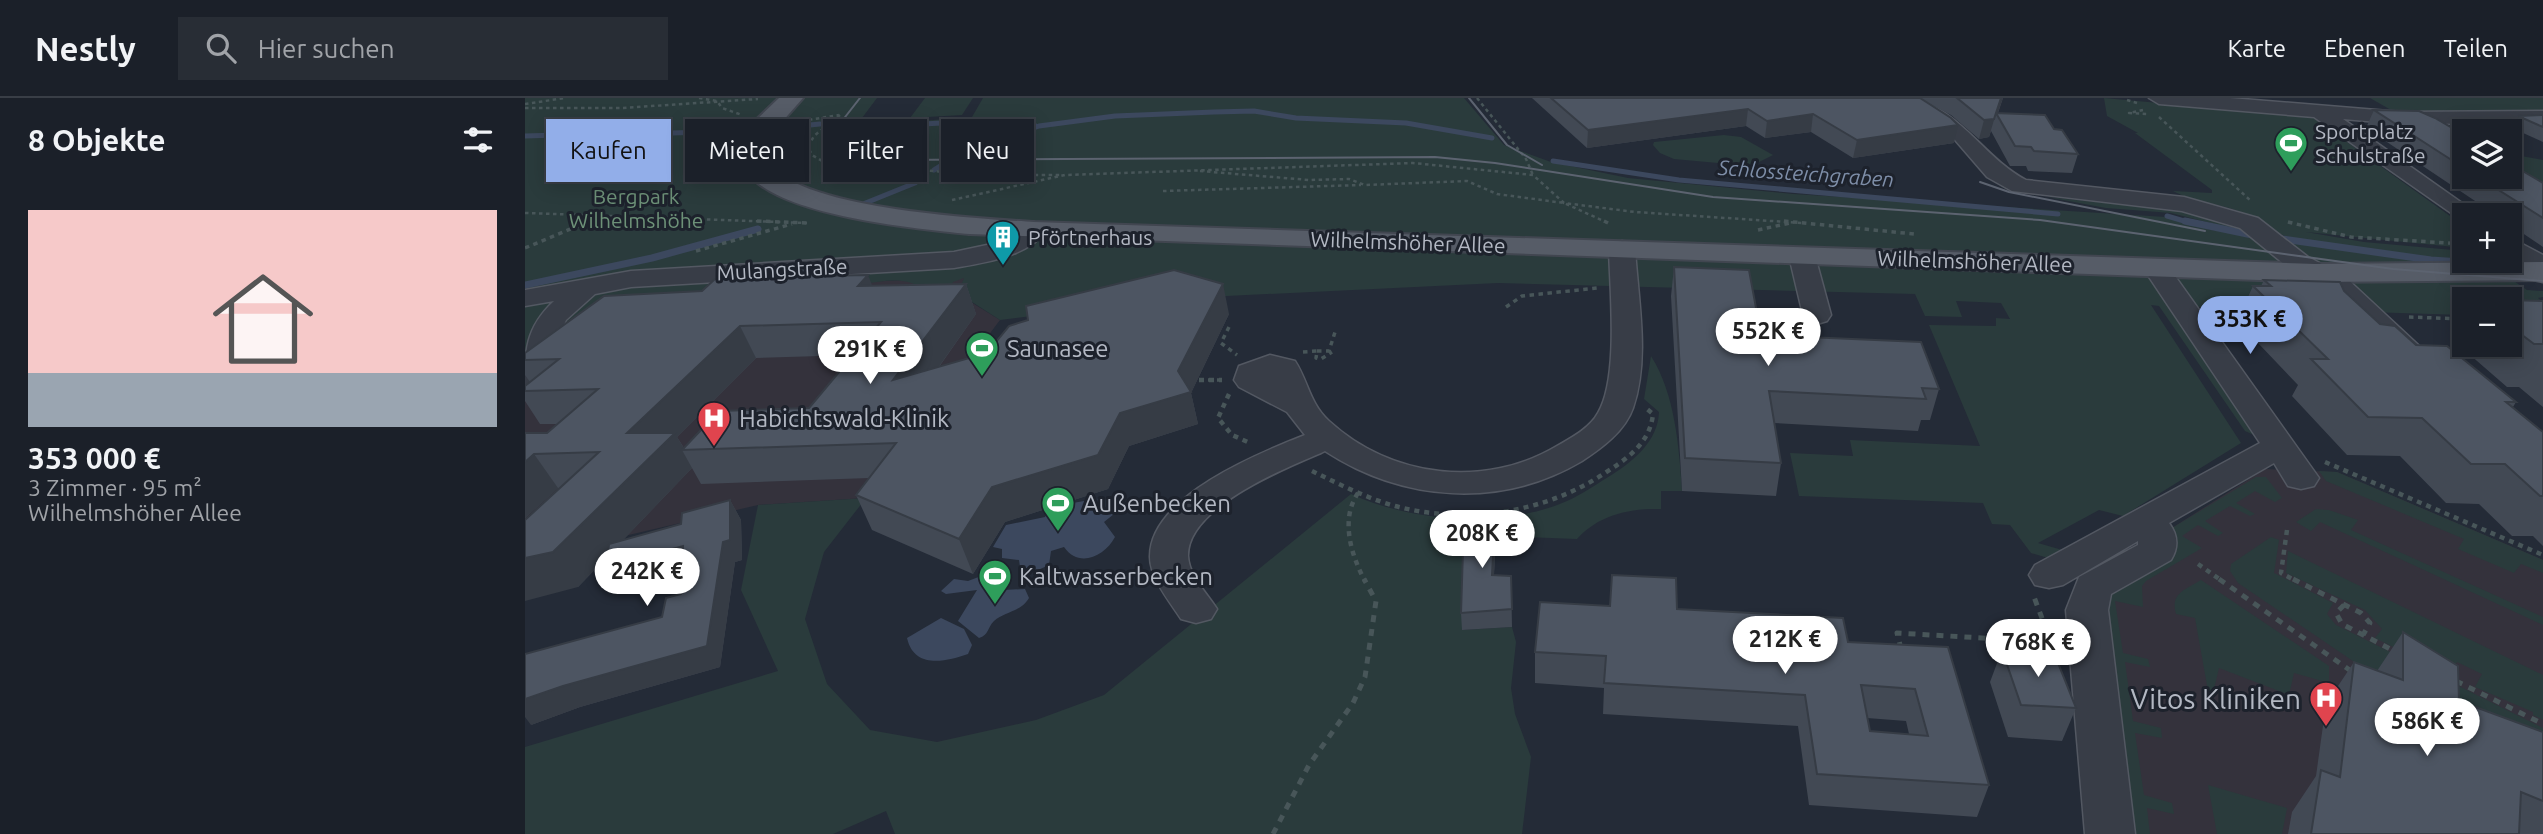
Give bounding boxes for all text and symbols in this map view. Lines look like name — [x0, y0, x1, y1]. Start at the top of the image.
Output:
search box — [178, 17, 668, 80]
icon: search — [202, 29, 240, 67]
text: Nestly — [35, 30, 136, 67]
text: Hier suchen — [258, 34, 395, 63]
text: Karte — [2227, 35, 2286, 62]
text: Ebenen — [2324, 35, 2405, 62]
text: Teilen — [2443, 35, 2508, 62]
chip: Kaufen — [546, 119, 671, 182]
chip: Mieten — [685, 119, 809, 182]
chip: Filter — [823, 119, 927, 182]
chip: Neu — [941, 119, 1034, 182]
place label: Sportplatz Schulstraße — [2315, 119, 2426, 167]
map controls — [2452, 119, 2522, 357]
button: layers — [2452, 119, 2522, 189]
icon: filters — [459, 121, 497, 159]
text: 8 Objekte — [28, 123, 166, 157]
sports icon: Sportplatz Schulstraße — [2272, 124, 2310, 173]
water label: Schlossteichgraben — [1716, 155, 1895, 191]
park label: Bergpark Wilhelmshöhe — [569, 184, 703, 232]
button: + — [2452, 203, 2522, 273]
building icon: Pförtnerhaus — [984, 218, 1022, 267]
place label: Pförtnerhaus — [1028, 225, 1152, 249]
street label: Wilhelmshöher Allee — [1310, 227, 1506, 257]
street label: Wilhelmshöher Allee — [1877, 246, 2073, 276]
street label: Mulangstraße — [716, 254, 848, 284]
icon: home — [200, 256, 326, 382]
button: − — [2452, 287, 2522, 357]
pin: 353K € — [2193, 296, 2307, 356]
text: 353K € — [2214, 306, 2286, 331]
pin: 552K € — [1711, 308, 1825, 368]
text: 552K € — [1732, 318, 1804, 343]
pin: 291K € — [813, 327, 927, 386]
sports icon: Saunasee — [963, 329, 1001, 378]
place label: Saunasee — [1007, 335, 1109, 362]
text: 291K € — [834, 336, 906, 361]
hospital icon: Habichtswald-Klinik — [695, 399, 733, 448]
place label: Habichtswald-Klinik — [739, 405, 949, 432]
text: 353 000 € — [28, 441, 161, 475]
text: 3 Zimmer · 95 m² — [28, 475, 202, 500]
sports icon: Außenbecken — [1039, 484, 1077, 533]
place label: Außenbecken — [1083, 490, 1231, 517]
text: Wilhelmshöher Allee — [28, 500, 242, 525]
pin: 208K € — [1425, 510, 1539, 570]
text: 208K € — [1446, 520, 1518, 545]
pin: 242K € — [590, 548, 704, 608]
sports icon: Kaltwasserbecken — [976, 557, 1014, 606]
text: 242K € — [611, 558, 683, 583]
place label: Kaltwasserbecken — [1019, 563, 1213, 590]
pin: 212K € — [1728, 616, 1842, 676]
pin: 768K € — [1981, 620, 2095, 679]
text: 212K € — [1749, 626, 1821, 651]
text: 768K € — [2002, 629, 2074, 654]
hospital icon: Vitos Kliniken — [2307, 679, 2345, 728]
place label: Vitos Kliniken — [2131, 683, 2301, 714]
pin: 586K € — [2370, 698, 2484, 758]
text: 586K € — [2391, 708, 2463, 733]

